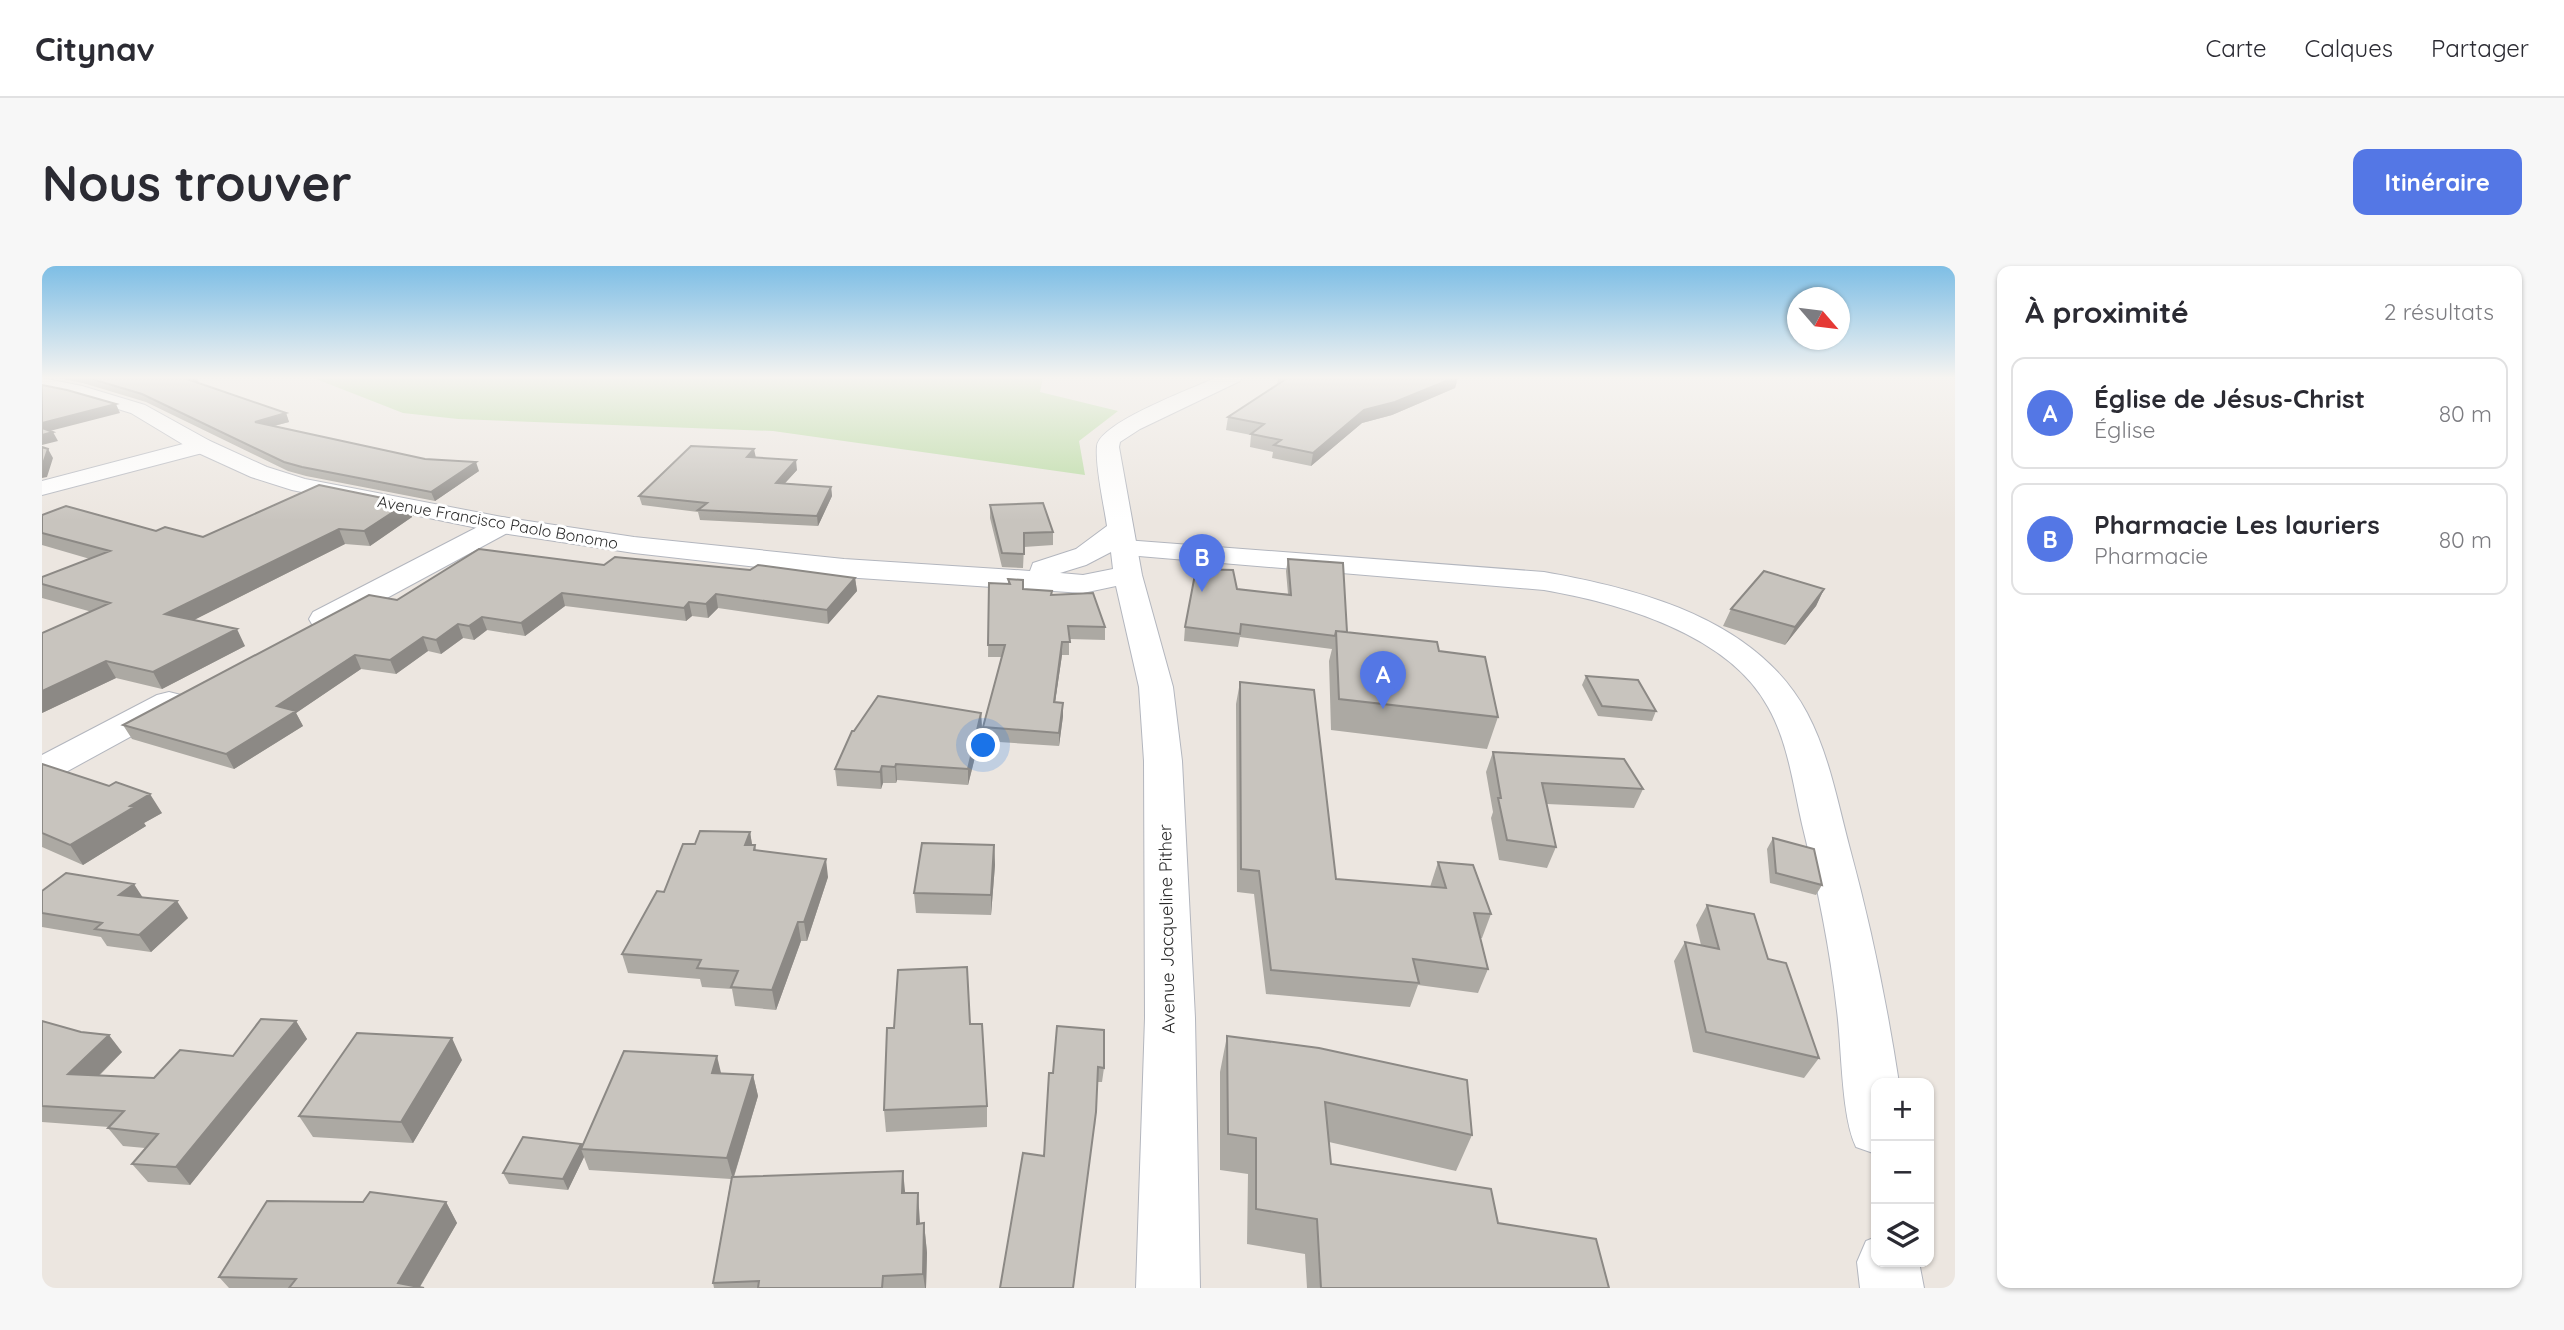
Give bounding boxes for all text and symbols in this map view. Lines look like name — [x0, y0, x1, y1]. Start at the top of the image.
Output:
text: Citynav — [35, 28, 155, 69]
text: Carte — [2205, 33, 2267, 63]
text: Calques — [2305, 33, 2393, 63]
text: Partager — [2431, 33, 2529, 63]
button: Itinéraire — [2353, 149, 2522, 215]
text: Nous trouver — [42, 152, 352, 213]
north arrow — [1787, 287, 1850, 350]
text: À proximité — [2025, 293, 2189, 331]
text: 2 résultats — [2384, 297, 2494, 326]
text: Église de Jésus-Christ — [2094, 382, 2365, 415]
text: A — [2043, 399, 2057, 428]
text: 80 m — [2439, 399, 2492, 428]
text: Église — [2094, 415, 2155, 444]
street label: Avenue Francisco Paolo Bonomo — [376, 491, 620, 553]
text: Pharmacie Les lauriers — [2094, 508, 2380, 541]
text: B — [2042, 525, 2058, 554]
text: 80 m — [2439, 525, 2492, 554]
pin: B — [1179, 534, 1225, 592]
text: Pharmacie — [2094, 541, 2208, 570]
pin: A — [1360, 651, 1406, 709]
your location — [966, 728, 1000, 762]
street label: Avenue Jacqueline Pither — [1153, 824, 1180, 1034]
map controls — [1871, 1078, 1934, 1267]
button: + — [1871, 1078, 1934, 1141]
button: − — [1871, 1141, 1934, 1204]
button: layers — [1871, 1204, 1934, 1267]

